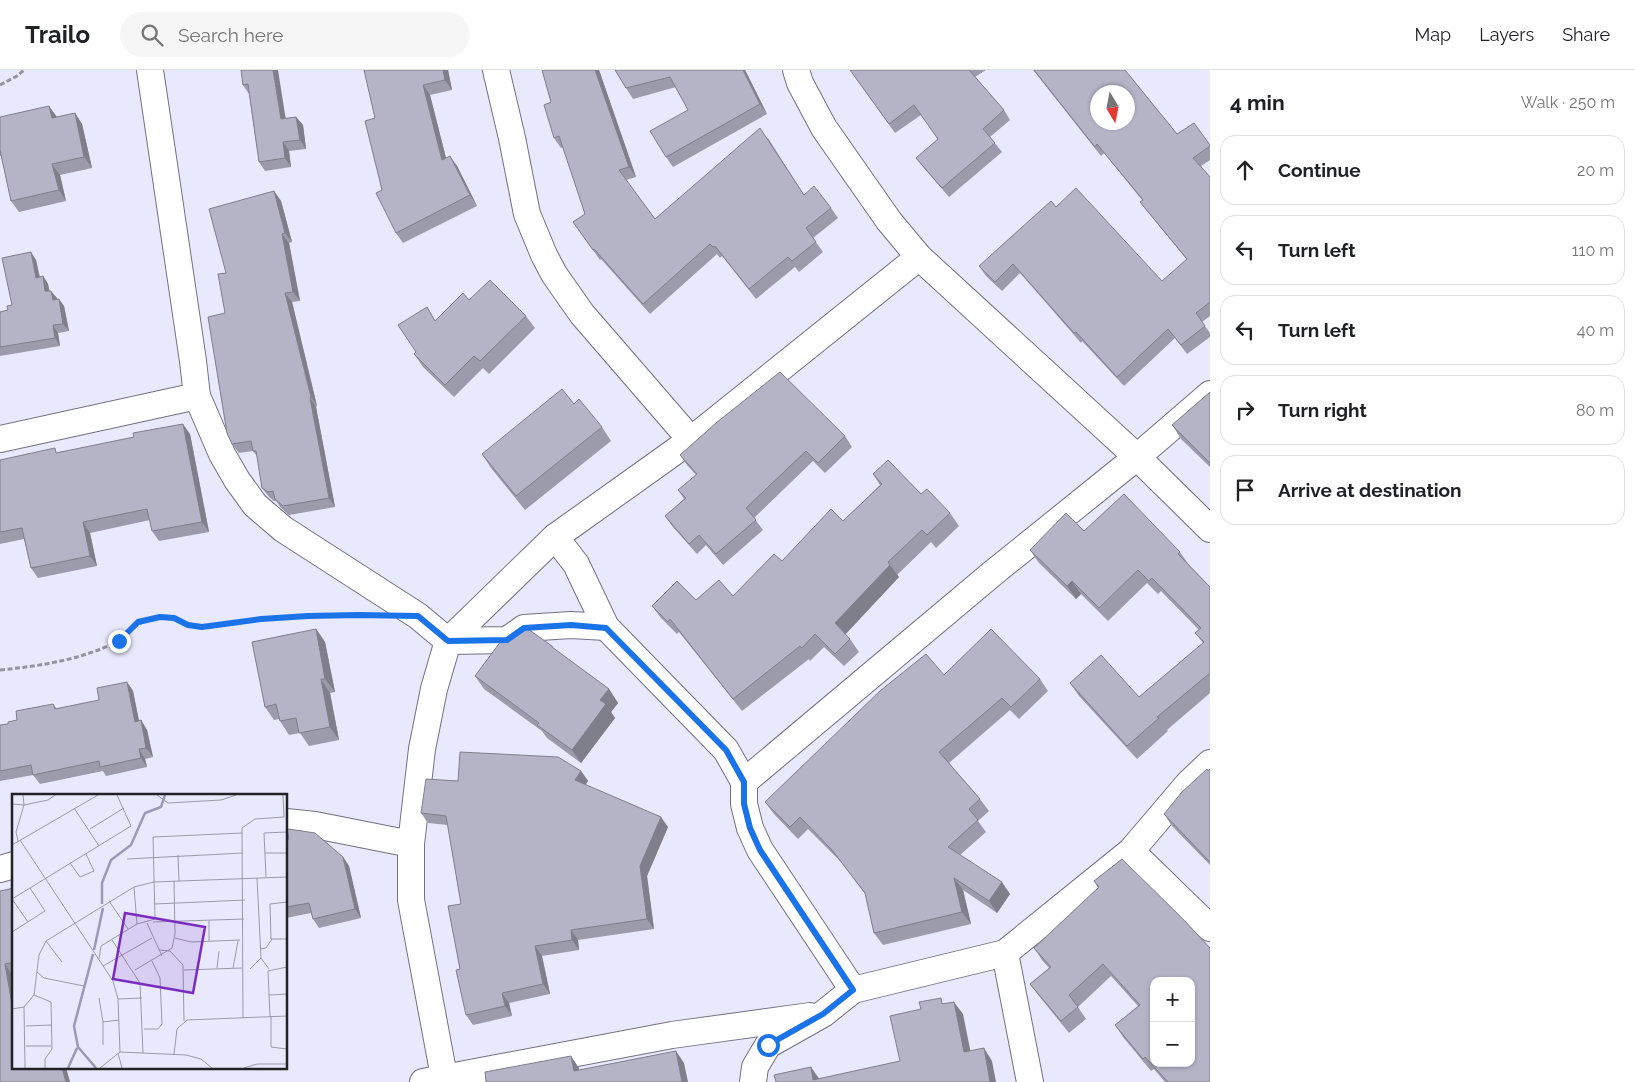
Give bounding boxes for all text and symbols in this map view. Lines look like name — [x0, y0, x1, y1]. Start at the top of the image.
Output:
search box — [120, 12, 470, 57]
text: Trailo — [25, 20, 90, 49]
icon: search — [138, 21, 166, 49]
text: Search here — [178, 24, 283, 46]
text: Map — [1415, 24, 1451, 45]
text: Layers — [1479, 24, 1534, 45]
text: Share — [1562, 24, 1610, 45]
north arrow — [1090, 85, 1135, 130]
text: 4 min — [1230, 90, 1285, 115]
text: Walk · 250 m — [1521, 93, 1615, 112]
icon: ahead — [1231, 156, 1259, 184]
text: Continue — [1278, 159, 1361, 181]
text: 20 m — [1577, 161, 1614, 180]
icon: left — [1231, 236, 1259, 264]
text: Turn left — [1278, 239, 1355, 261]
text: 110 m — [1572, 241, 1614, 260]
icon: left — [1231, 316, 1259, 344]
text: Turn left — [1278, 319, 1355, 341]
text: 40 m — [1577, 321, 1614, 340]
icon: right — [1231, 396, 1259, 424]
text: Turn right — [1278, 399, 1367, 421]
text: 80 m — [1576, 401, 1614, 420]
icon: arrive — [1231, 476, 1259, 504]
text: Arrive at destination — [1278, 479, 1462, 501]
route end — [108, 630, 131, 653]
inset map — [12, 794, 288, 1070]
map controls — [1150, 977, 1195, 1067]
button: + — [1150, 977, 1195, 1022]
button: − — [1150, 1022, 1195, 1067]
route start — [757, 1034, 780, 1057]

